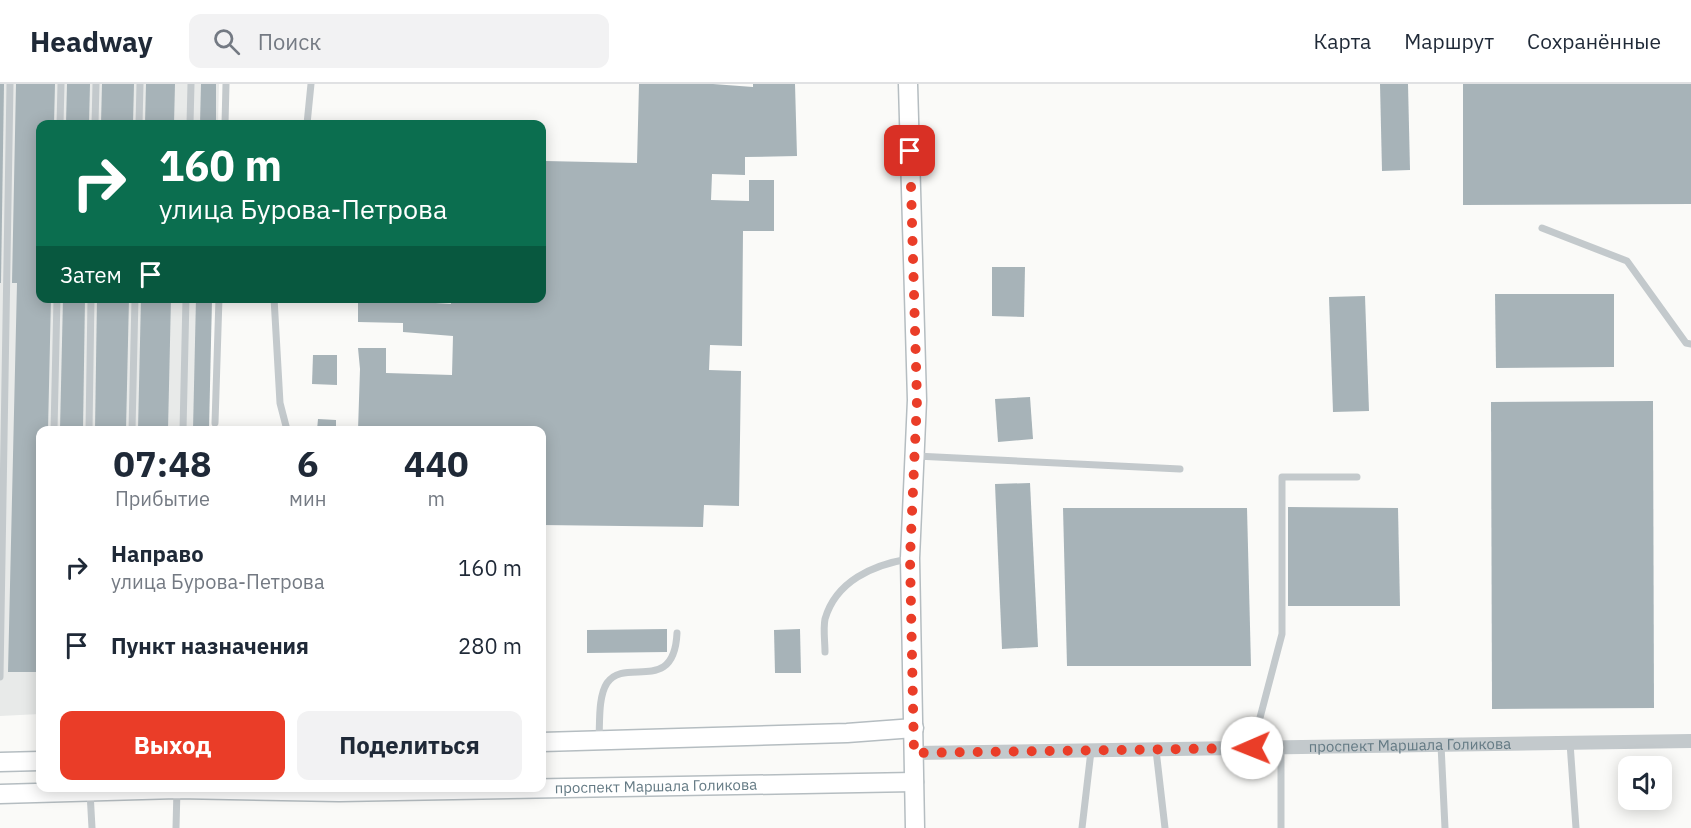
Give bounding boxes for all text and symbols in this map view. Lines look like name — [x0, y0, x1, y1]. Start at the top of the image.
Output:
search box — [189, 14, 609, 68]
text: Headway — [30, 23, 153, 60]
icon: search — [210, 25, 243, 58]
text: Поиск — [258, 27, 321, 56]
text: Карта — [1313, 27, 1371, 55]
text: Маршрут — [1404, 27, 1494, 55]
text: Сохранённые — [1527, 27, 1661, 55]
pin — [884, 125, 935, 176]
icon: arrive — [893, 134, 926, 167]
text: 160 m — [159, 138, 282, 193]
icon: right — [60, 144, 138, 222]
text: улица Бурова-Петрова — [159, 191, 447, 226]
icon: arrive — [134, 258, 167, 291]
text: Затем — [60, 260, 122, 289]
text: 07:48 — [113, 440, 212, 487]
text: 6 — [297, 440, 319, 487]
text: 440 — [404, 440, 469, 487]
text: Прибытие — [115, 485, 210, 512]
text: мин — [289, 485, 326, 512]
text: m — [427, 485, 445, 512]
text: Направо — [111, 539, 204, 568]
icon: right — [60, 551, 93, 584]
text: 160 m — [458, 553, 522, 582]
text: улица Бурова-Петрова — [111, 568, 325, 595]
icon: arrive — [60, 629, 93, 662]
text: Пункт назначения — [111, 631, 309, 660]
text: 280 m — [458, 631, 522, 660]
button: Выход — [60, 711, 285, 780]
button: Поделиться — [297, 711, 522, 780]
position arrow — [1220, 716, 1284, 780]
street label: проспект Маршала Голикова — [1309, 734, 1511, 756]
map controls — [1618, 756, 1672, 810]
button: sound — [1618, 756, 1672, 810]
street label: проспект Маршала Голикова — [554, 775, 757, 797]

